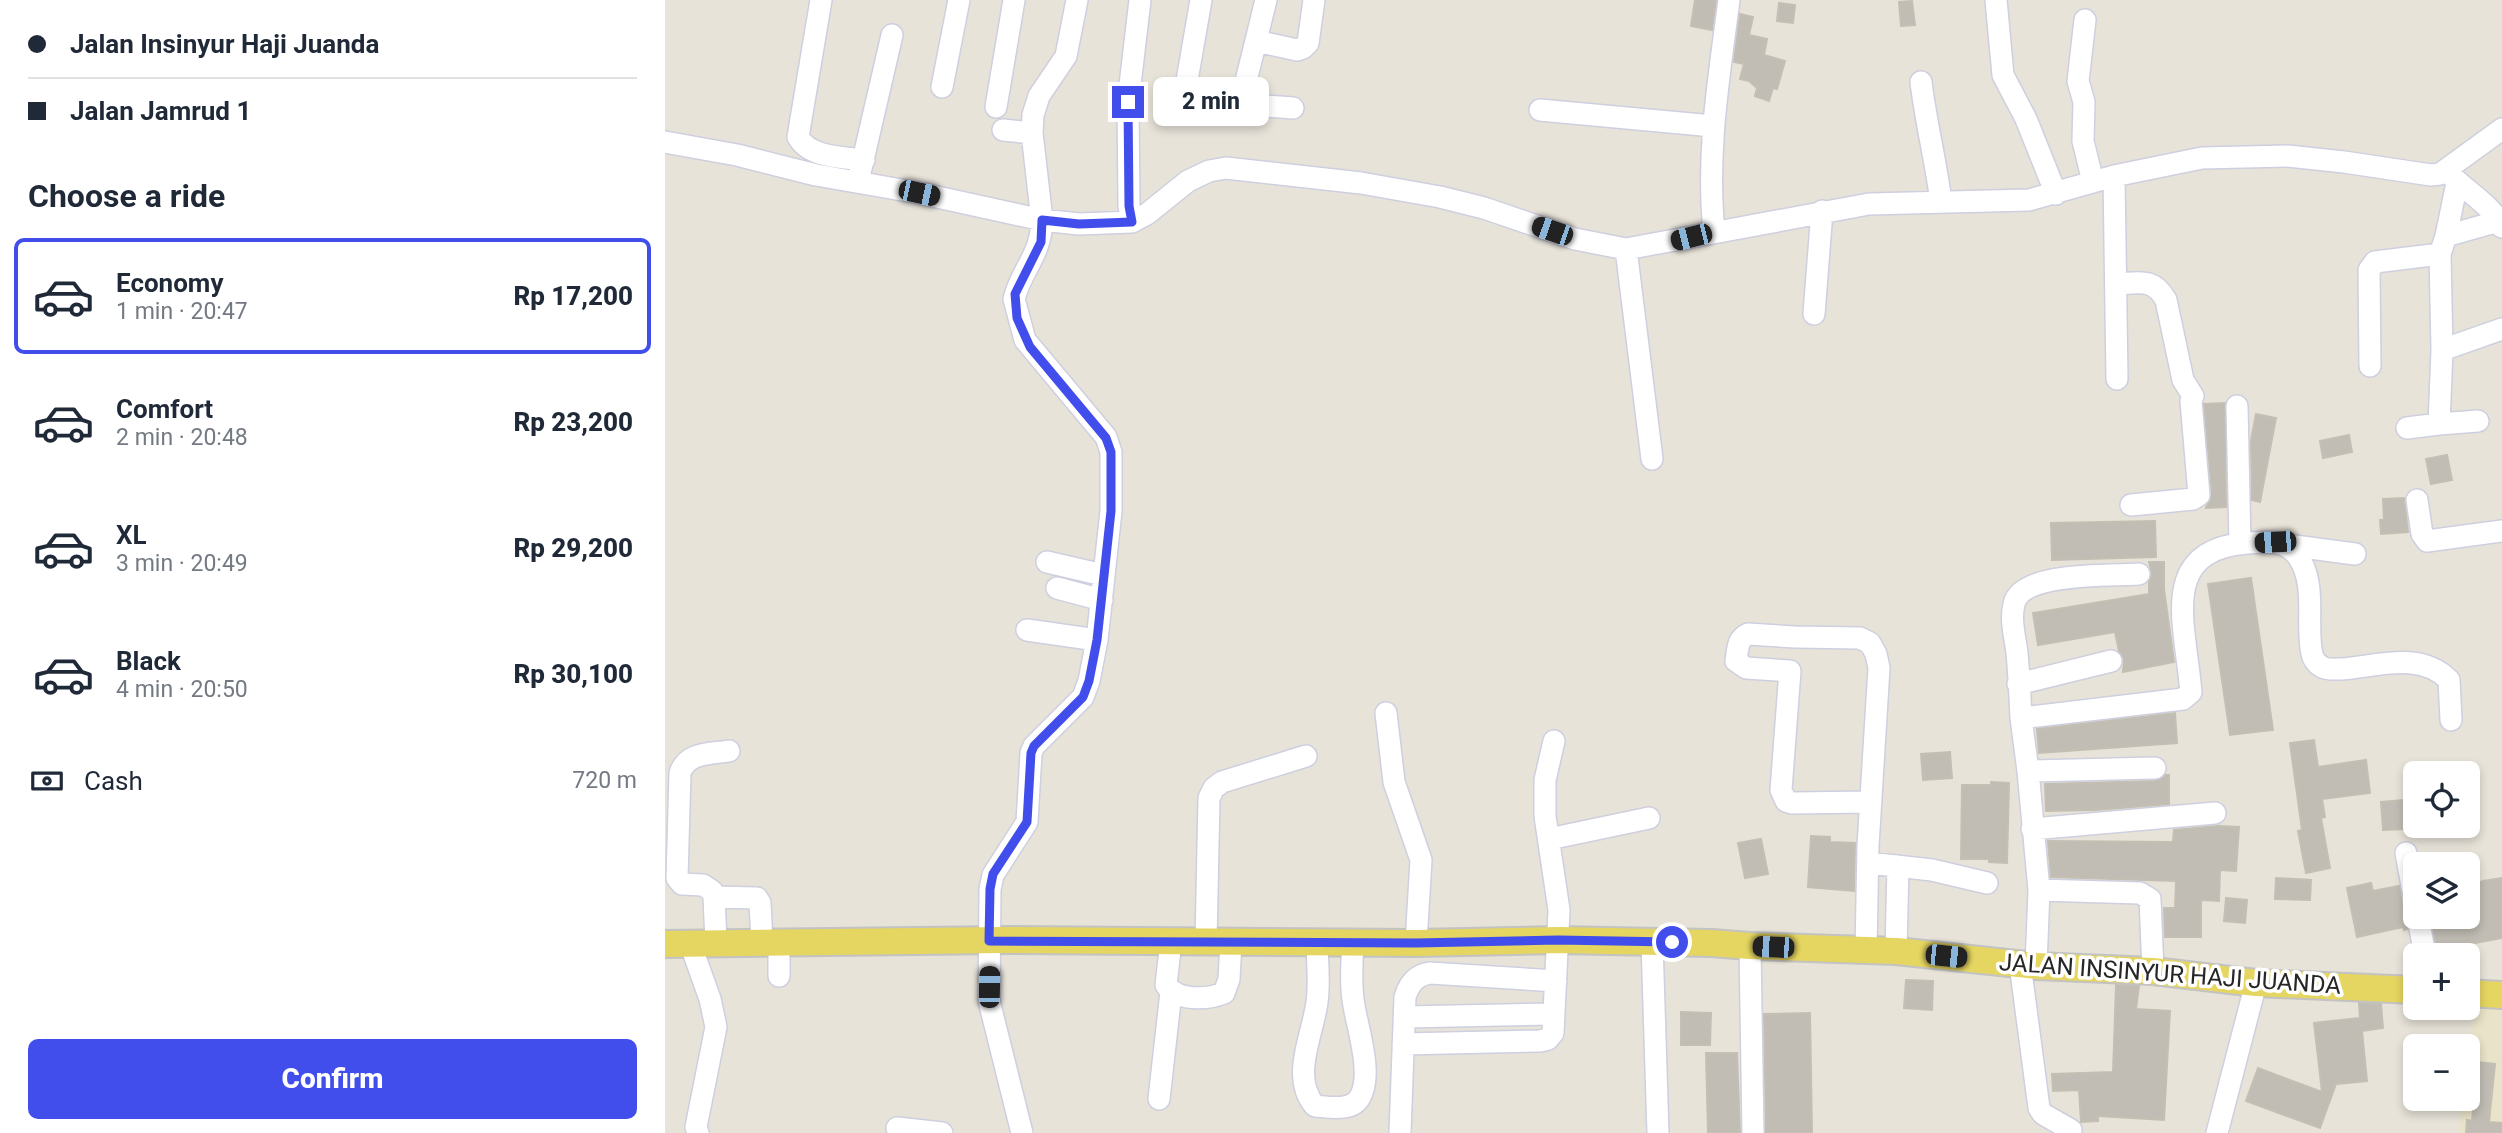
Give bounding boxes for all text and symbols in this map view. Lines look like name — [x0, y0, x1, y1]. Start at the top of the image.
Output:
text: Jalan Insinyur Haji Juanda — [70, 29, 379, 59]
callout: 2 min — [1153, 78, 1268, 126]
route end — [1112, 86, 1144, 118]
text: 2 min — [1182, 88, 1240, 115]
text: Jalan Jamrud 1 — [70, 96, 251, 126]
text: Choose a ride — [28, 177, 225, 215]
car — [897, 178, 942, 208]
car — [1529, 214, 1576, 248]
car — [1669, 222, 1714, 252]
icon: car — [32, 265, 95, 328]
text: Economy — [116, 268, 223, 298]
text: Rp 17,200 — [513, 281, 633, 311]
text: 1 min · 20:47 — [116, 298, 248, 325]
icon: car — [32, 391, 95, 454]
text: Comfort — [116, 394, 213, 424]
text: Rp 23,200 — [513, 407, 633, 437]
text: 2 min · 20:48 — [116, 424, 248, 451]
icon: car — [32, 517, 95, 580]
text: XL — [116, 520, 147, 550]
car — [2254, 530, 2297, 554]
text: Rp 29,200 — [513, 533, 633, 563]
text: 3 min · 20:49 — [116, 550, 248, 577]
icon: car — [32, 643, 95, 706]
text: Black — [116, 646, 181, 676]
text: Rp 30,100 — [513, 659, 633, 689]
text: 4 min · 20:50 — [116, 676, 248, 703]
map controls — [2403, 761, 2480, 1111]
button: locate — [2403, 761, 2480, 838]
icon: cash — [28, 762, 66, 800]
text: Cash — [84, 766, 143, 796]
text: 720 m — [572, 767, 637, 794]
button: layers — [2403, 852, 2480, 929]
route start — [1656, 926, 1688, 958]
car — [1752, 936, 1795, 958]
car — [1925, 943, 1968, 969]
button: + — [2403, 943, 2480, 1020]
street label: JALAN INSINYUR HAJI JUANDA — [1998, 948, 2342, 1000]
car — [979, 966, 1000, 1008]
button: − — [2403, 1034, 2480, 1111]
button: Confirm — [28, 1039, 637, 1119]

